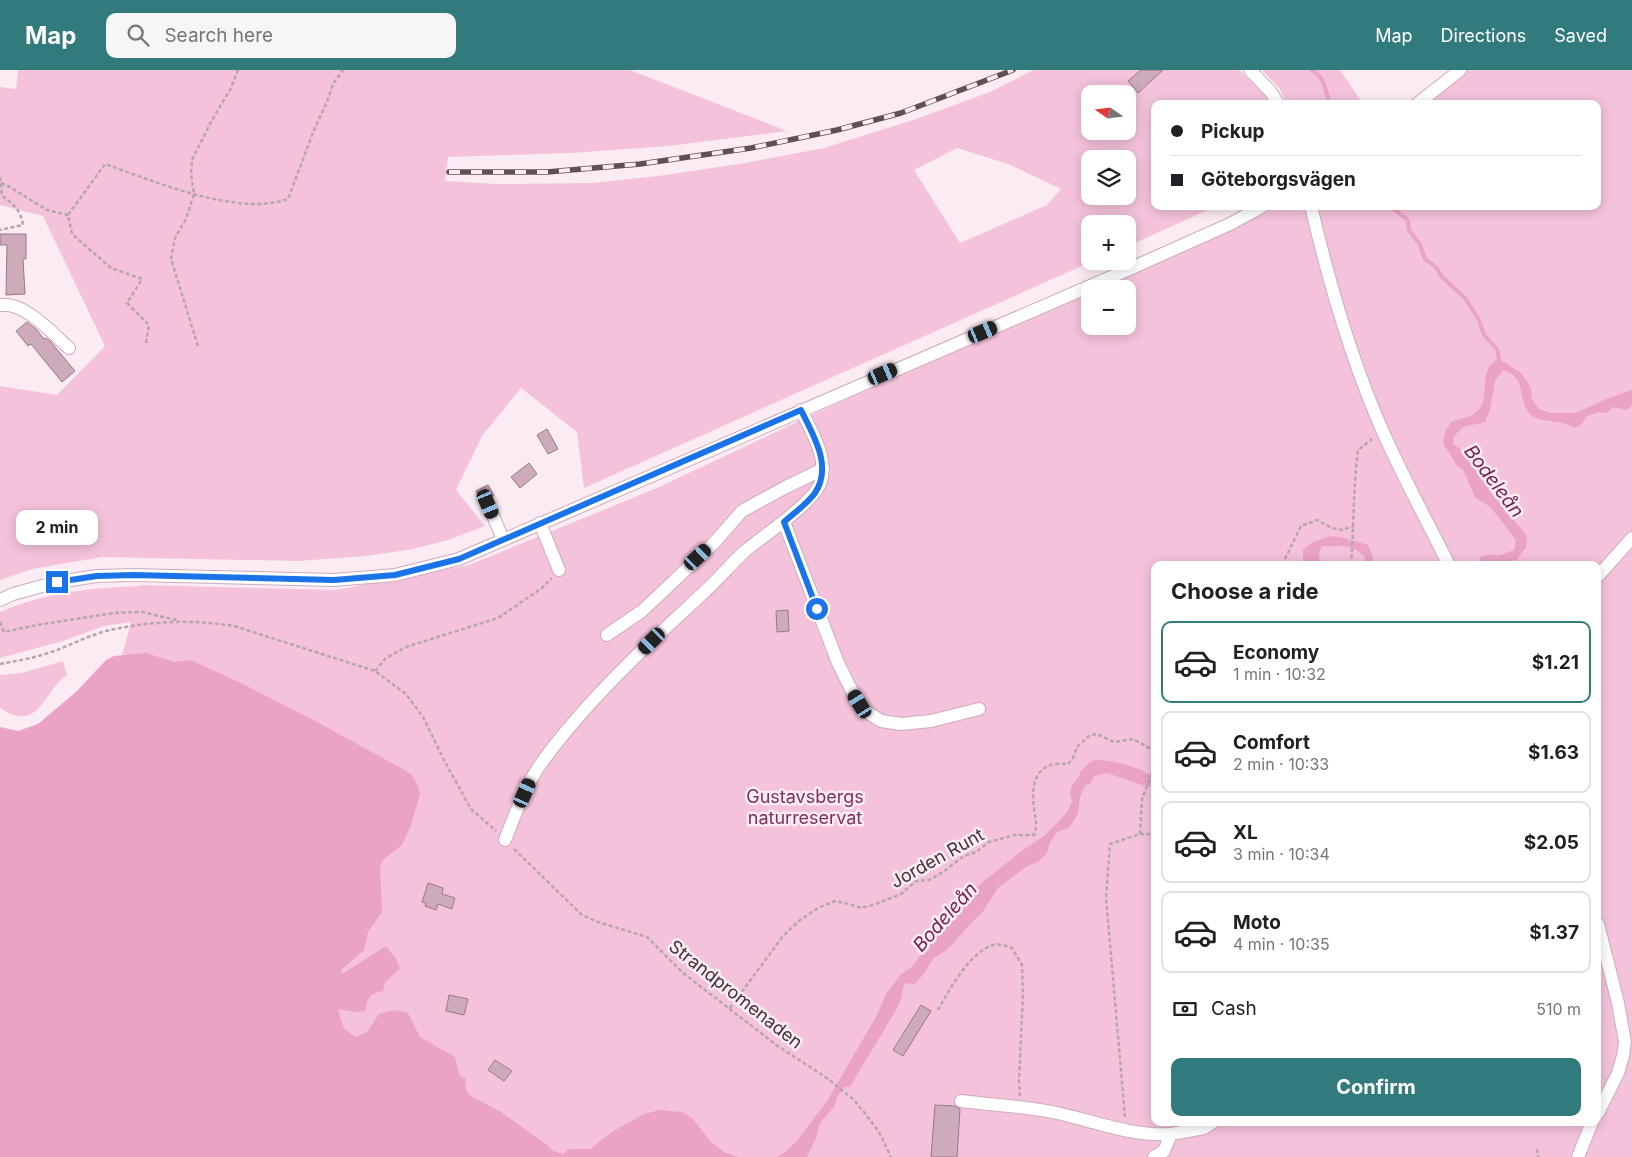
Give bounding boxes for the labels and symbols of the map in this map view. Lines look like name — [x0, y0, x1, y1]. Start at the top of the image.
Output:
north arrow — [1081, 85, 1136, 140]
car — [966, 319, 999, 345]
car — [866, 361, 899, 387]
water label: Bodeleån — [1459, 440, 1529, 522]
car — [475, 487, 500, 521]
callout: 2 min — [16, 510, 98, 544]
car — [681, 541, 714, 573]
route end — [46, 571, 68, 593]
route start — [806, 598, 828, 620]
car — [636, 625, 667, 657]
car — [845, 687, 874, 721]
car — [512, 776, 537, 810]
park label: Gustavsbergs naturreservat — [746, 786, 864, 828]
street label: Jorden Runt — [887, 824, 987, 892]
water label: Bodeleån — [908, 878, 982, 956]
street label: Strandpromenaden — [665, 935, 807, 1053]

